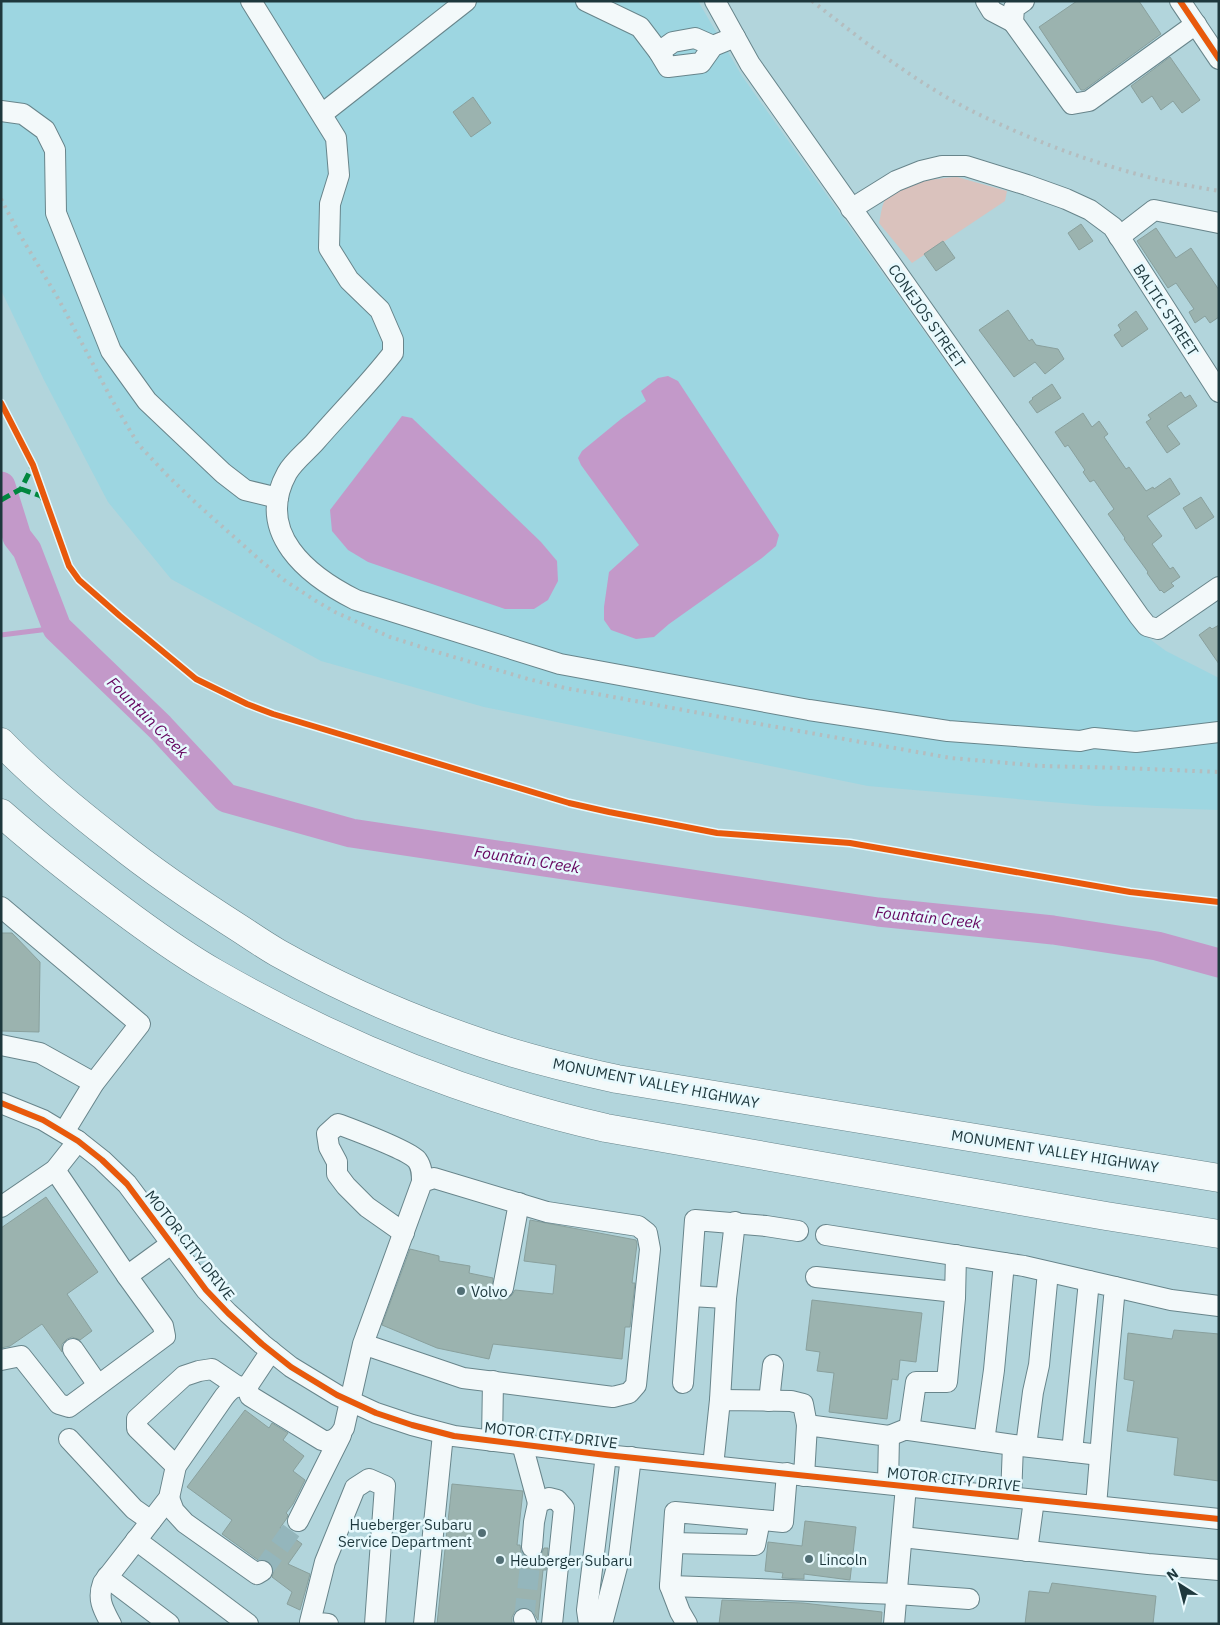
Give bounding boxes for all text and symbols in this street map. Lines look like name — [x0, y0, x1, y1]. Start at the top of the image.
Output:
street label: BALTIC STREET — [1129, 260, 1203, 360]
street label: CONEJOS STREET — [884, 261, 970, 372]
water label: Fountain Creek — [103, 672, 193, 762]
water label: Fountain Creek — [473, 841, 582, 877]
water label: Fountain Creek — [874, 901, 983, 933]
street label: MONUMENT VALLEY HIGHWAY — [551, 1054, 761, 1112]
street label: MONUMENT VALLEY HIGHWAY — [950, 1125, 1160, 1177]
street label: MOTOR CITY DRIVE — [141, 1186, 239, 1304]
place label: Volvo — [471, 1282, 508, 1301]
marker: Volvo — [455, 1285, 467, 1297]
street label: MOTOR CITY DRIVE — [483, 1417, 619, 1453]
street label: MOTOR CITY DRIVE — [886, 1463, 1022, 1495]
place label: Hueberger Subaru Service Department — [338, 1515, 472, 1551]
marker: Hueberger Subaru Service Department — [476, 1527, 488, 1539]
place label: Lincoln — [819, 1550, 867, 1569]
place label: Heuberger Subaru — [510, 1551, 633, 1570]
marker: Lincoln — [803, 1553, 815, 1565]
marker: Heuberger Subaru — [494, 1554, 506, 1566]
north arrow — [1155, 1560, 1205, 1610]
text: N — [1163, 1564, 1182, 1585]

